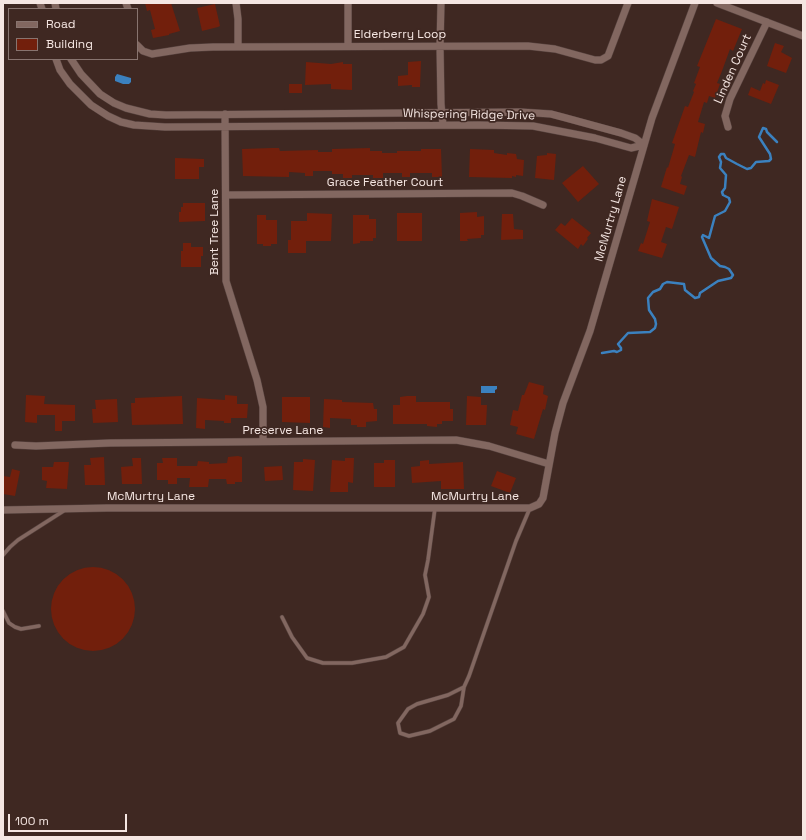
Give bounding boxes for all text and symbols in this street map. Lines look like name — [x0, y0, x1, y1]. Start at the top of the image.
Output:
legend — [8, 8, 138, 60]
text: Road — [46, 16, 75, 32]
street label: Elderberry Loop — [354, 28, 446, 42]
street label: Linden Court — [711, 32, 755, 106]
text: Building — [46, 36, 93, 52]
street label: Whispering Ridge Drive — [403, 107, 535, 123]
street label: McMurtry Lane — [592, 175, 630, 263]
street label: Grace Feather Court — [327, 176, 443, 190]
street label: Bent Tree Lane — [208, 189, 222, 275]
street label: Preserve Lane — [243, 424, 323, 438]
street label: McMurtry Lane — [107, 490, 195, 504]
street label: McMurtry Lane — [431, 490, 519, 504]
scale bar — [10, 806, 129, 832]
text: 100 m — [15, 813, 49, 829]

